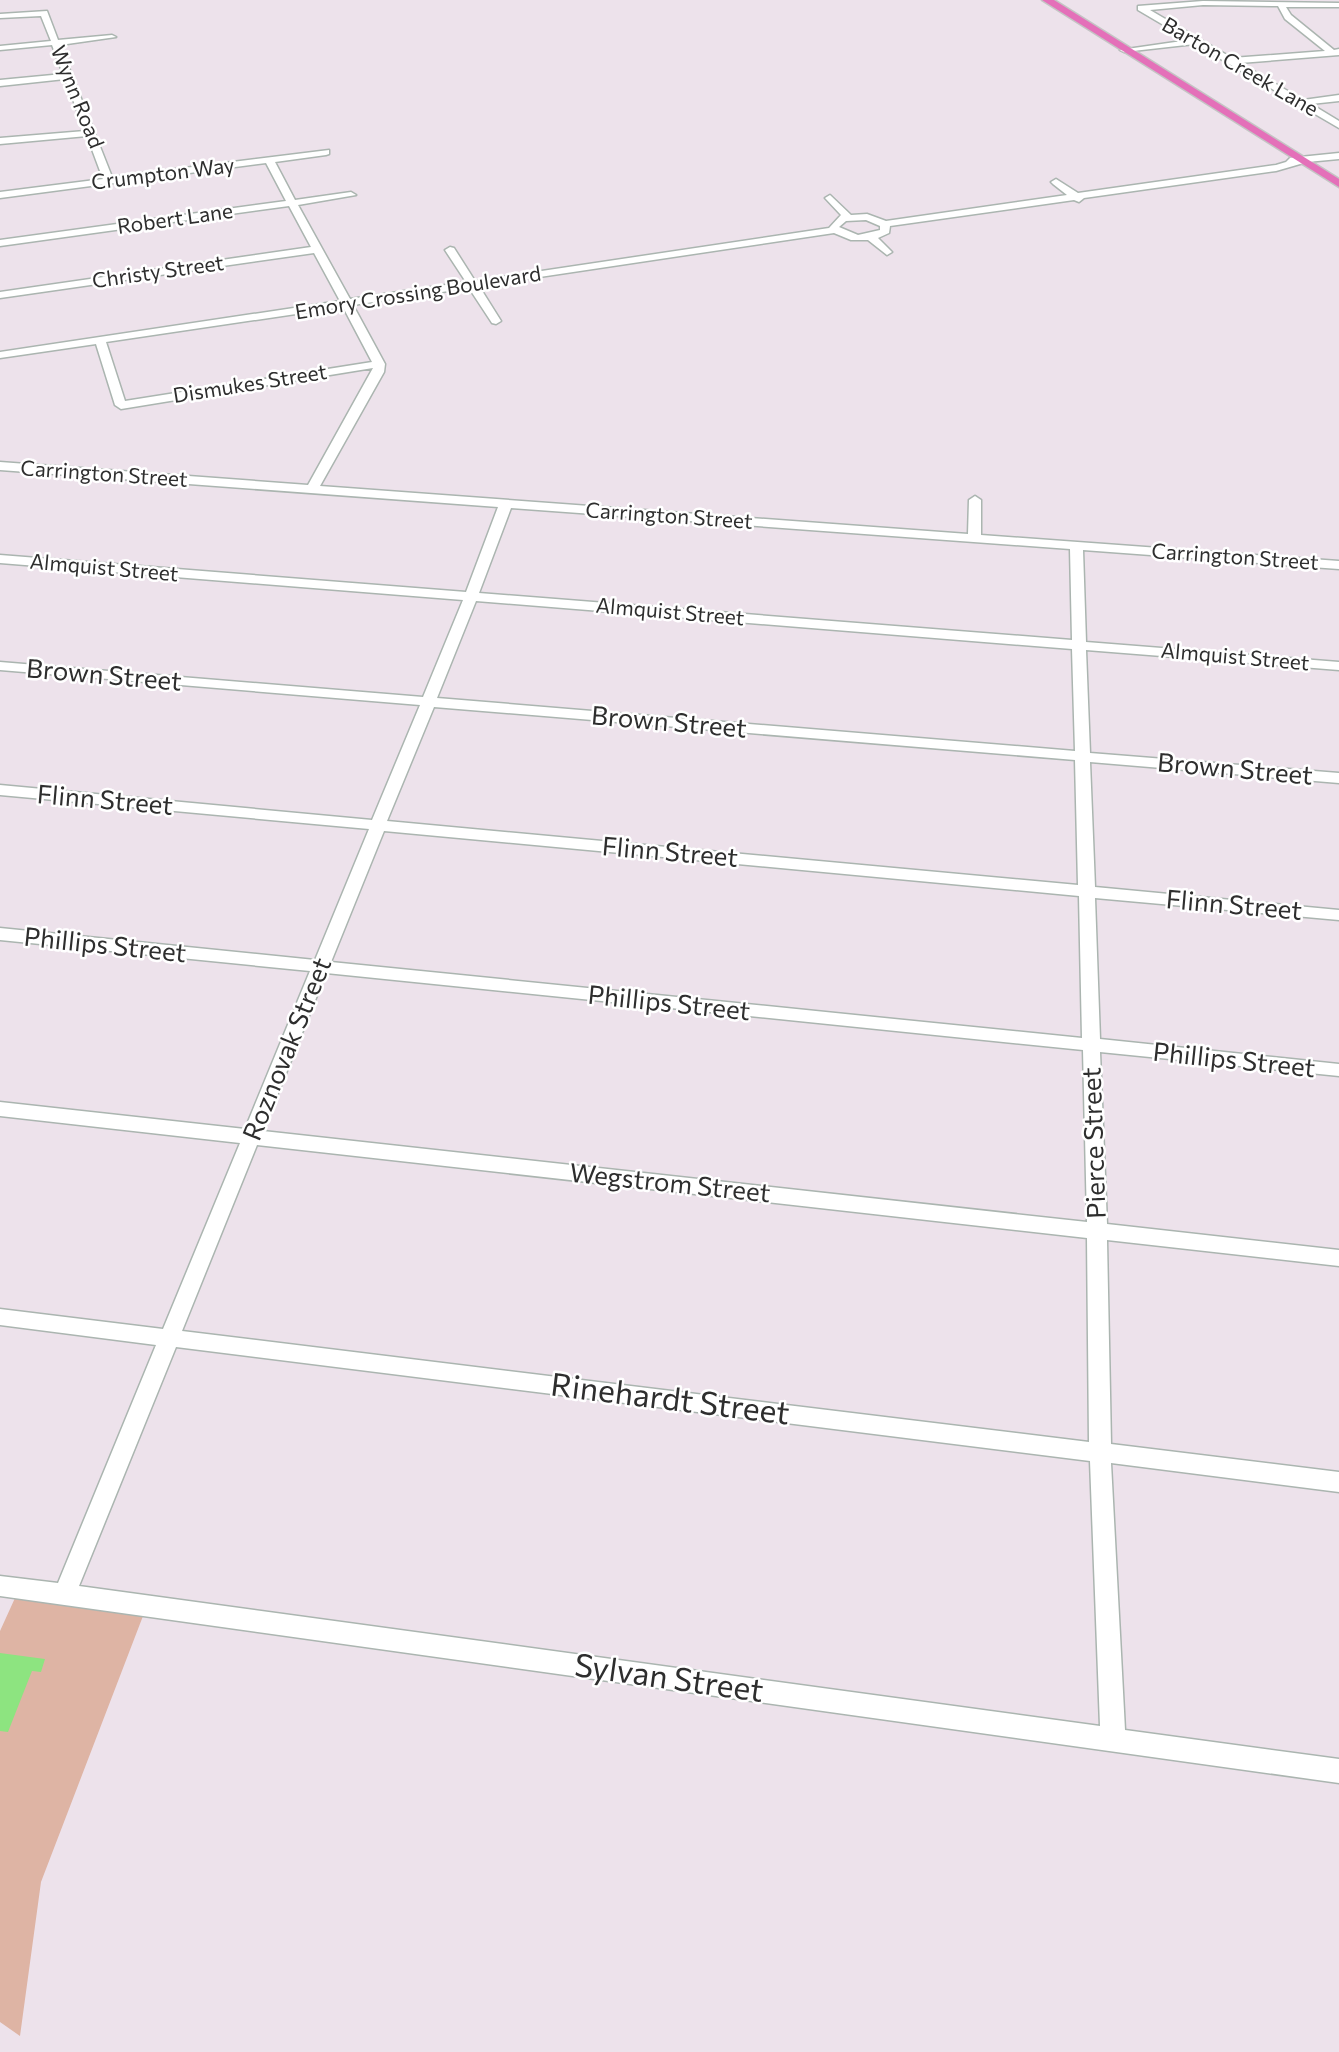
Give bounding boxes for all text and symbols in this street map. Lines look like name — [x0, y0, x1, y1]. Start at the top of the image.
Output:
street label: Barton Creek Lane — [1158, 11, 1323, 121]
street label: Wynn Road — [46, 41, 110, 152]
street label: Crumpton Way — [90, 151, 236, 194]
street label: Robert Lane — [115, 197, 234, 238]
street label: Christy Street — [90, 249, 225, 292]
street label: Emory Crossing Boulevard — [293, 260, 543, 323]
street label: Dismukes Street — [171, 358, 328, 407]
street label: Carrington Street — [20, 454, 188, 491]
street label: Carrington Street — [585, 496, 753, 533]
street label: Carrington Street — [1151, 537, 1319, 574]
street label: Almquist Street — [29, 548, 179, 585]
street label: Almquist Street — [595, 592, 745, 629]
street label: Almquist Street — [1160, 637, 1310, 674]
street label: Brown Street — [25, 651, 183, 696]
street label: Brown Street — [590, 698, 748, 743]
street label: Brown Street — [1156, 745, 1314, 790]
street label: Flinn Street — [36, 777, 174, 820]
street label: Flinn Street — [601, 829, 739, 872]
street label: Flinn Street — [1165, 882, 1303, 925]
street label: Phillips Street — [22, 920, 188, 967]
street label: Roznovak Street — [235, 953, 336, 1144]
street label: Phillips Street — [586, 978, 752, 1025]
street label: Phillips Street — [1151, 1035, 1317, 1082]
street label: Pierce Street — [1074, 1067, 1111, 1219]
street label: Wegstrom Street — [568, 1156, 772, 1207]
street label: Rinehardt Street — [549, 1363, 792, 1432]
street label: Sylvan Street — [572, 1643, 766, 1709]

